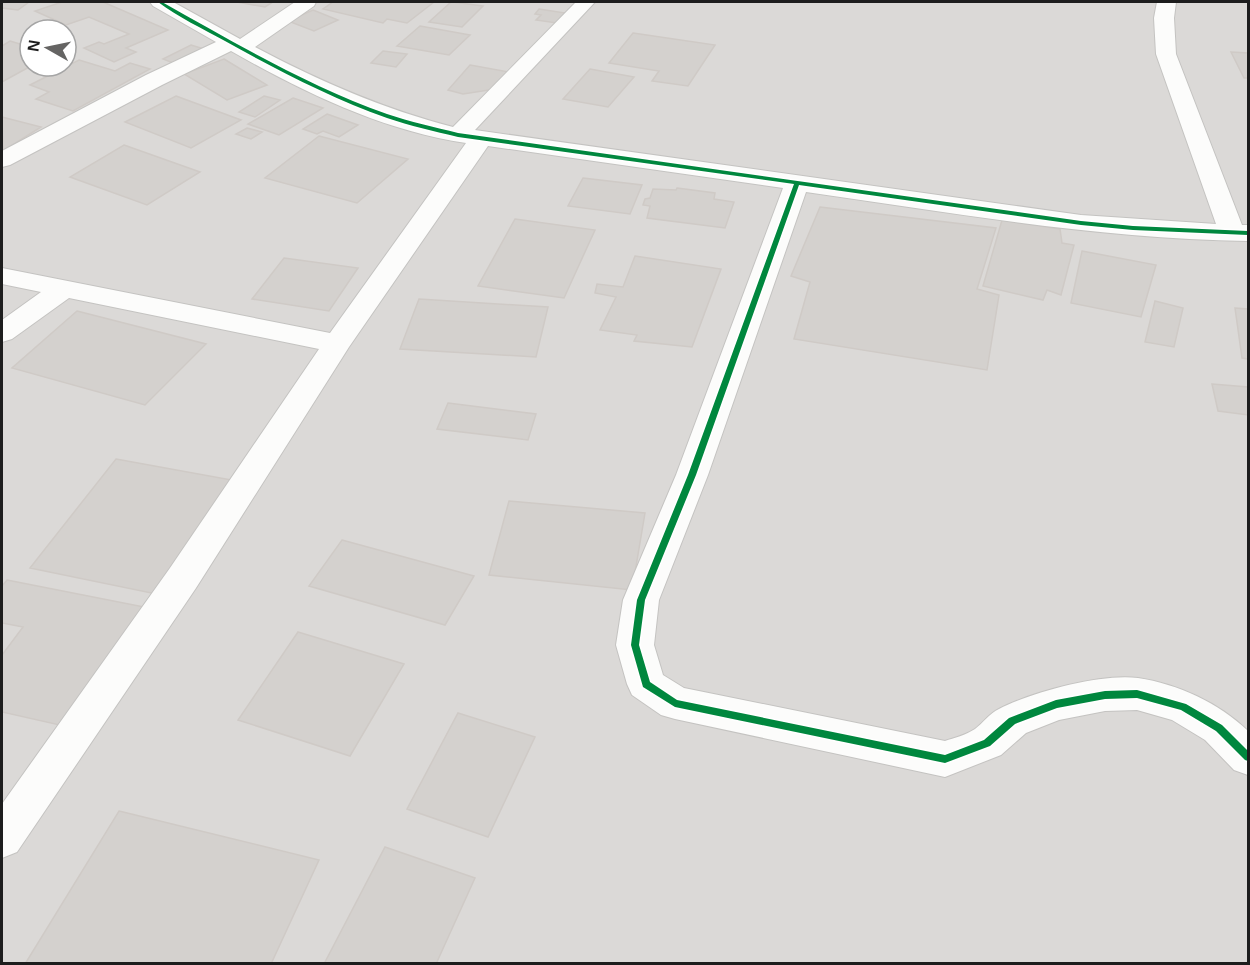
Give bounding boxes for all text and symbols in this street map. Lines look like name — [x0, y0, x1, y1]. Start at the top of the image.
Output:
north arrow — [18, 18, 78, 78]
text: N — [24, 39, 43, 53]

